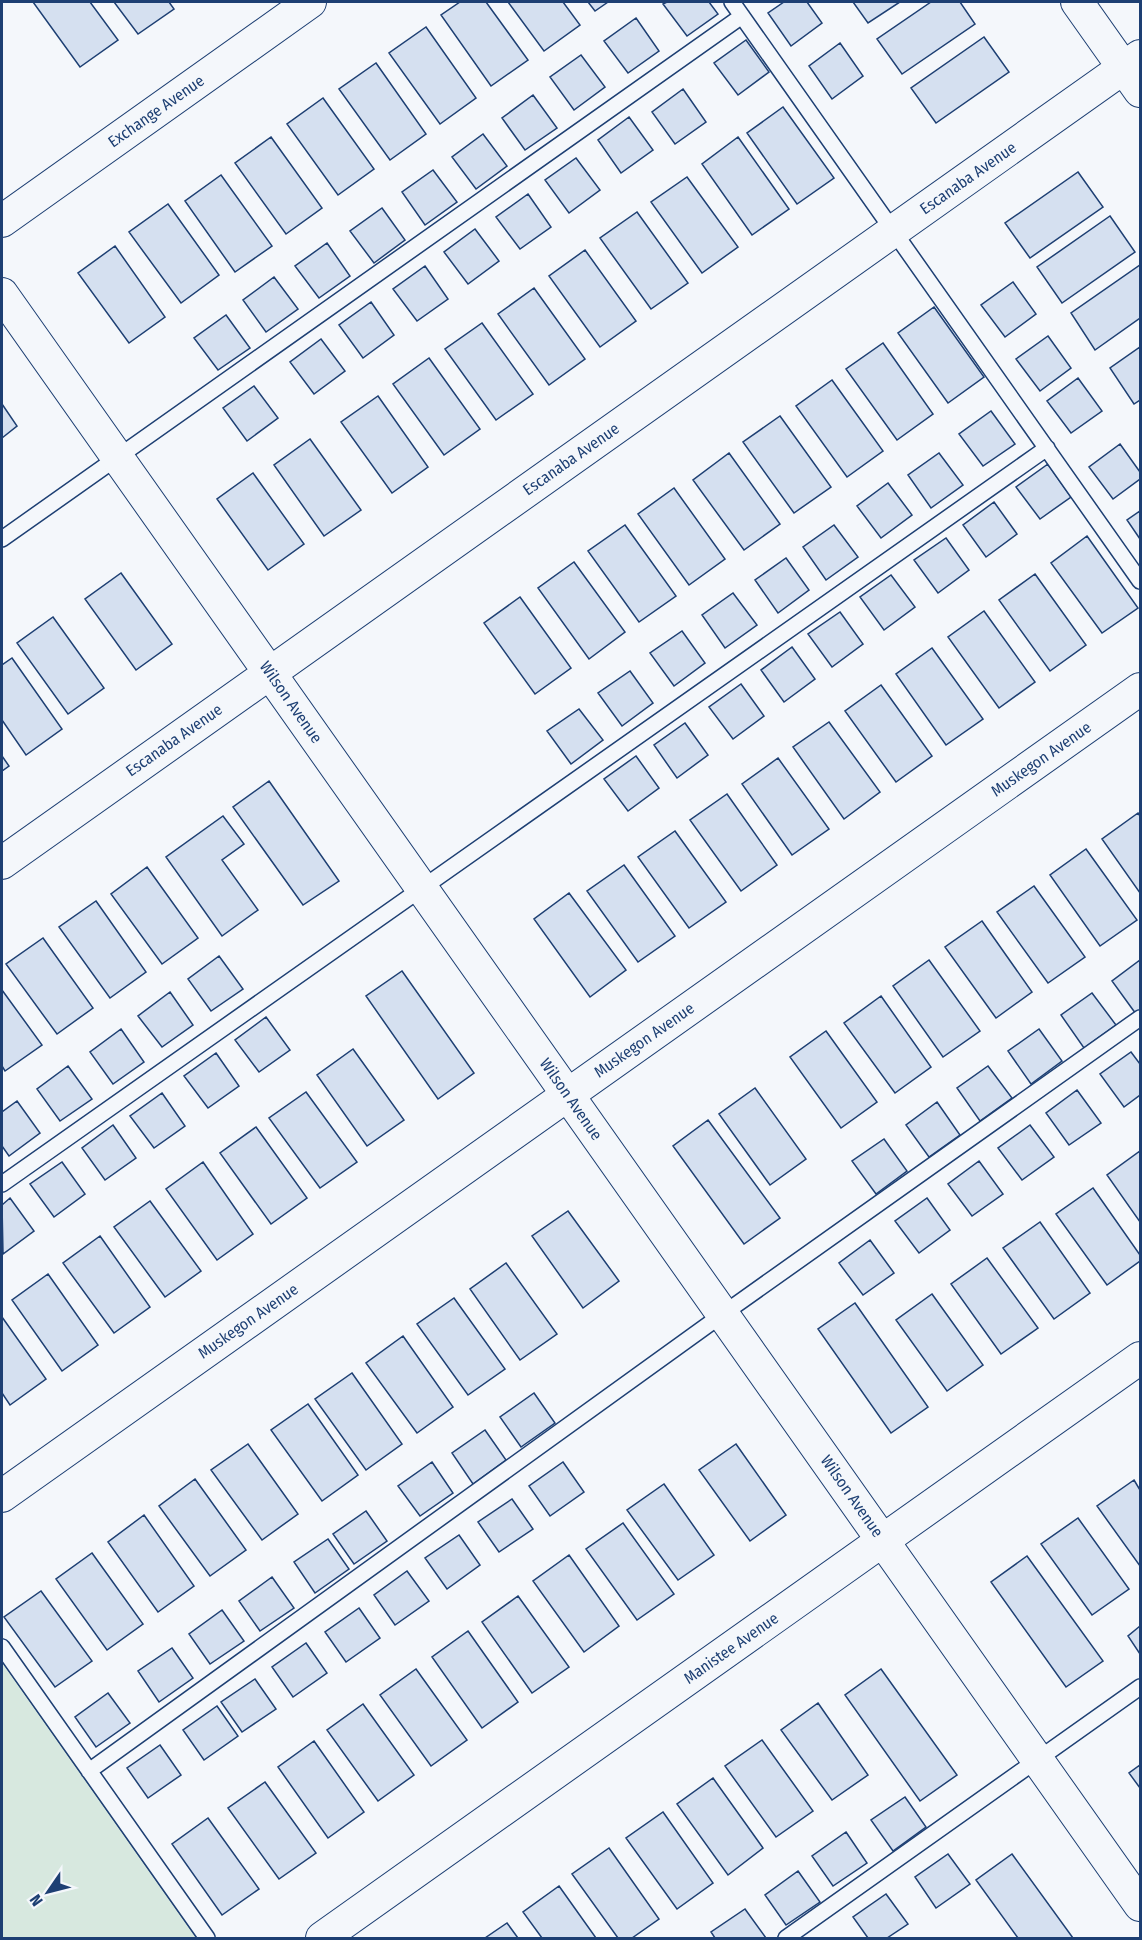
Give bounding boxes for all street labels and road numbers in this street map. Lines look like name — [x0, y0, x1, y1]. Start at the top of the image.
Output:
street label: Exchange Avenue — [104, 71, 208, 151]
street label: Escanaba Avenue — [916, 138, 1020, 218]
street label: Escanaba Avenue — [519, 419, 623, 499]
street label: Wilson Avenue — [256, 657, 326, 747]
street label: Escanaba Avenue — [122, 700, 226, 780]
street label: Muskegon Avenue — [987, 717, 1095, 801]
street label: Muskegon Avenue — [590, 998, 698, 1082]
street label: Wilson Avenue — [536, 1054, 606, 1144]
street label: Muskegon Avenue — [194, 1279, 302, 1363]
street label: Wilson Avenue — [817, 1451, 887, 1541]
street label: Manistee Avenue — [680, 1608, 782, 1688]

